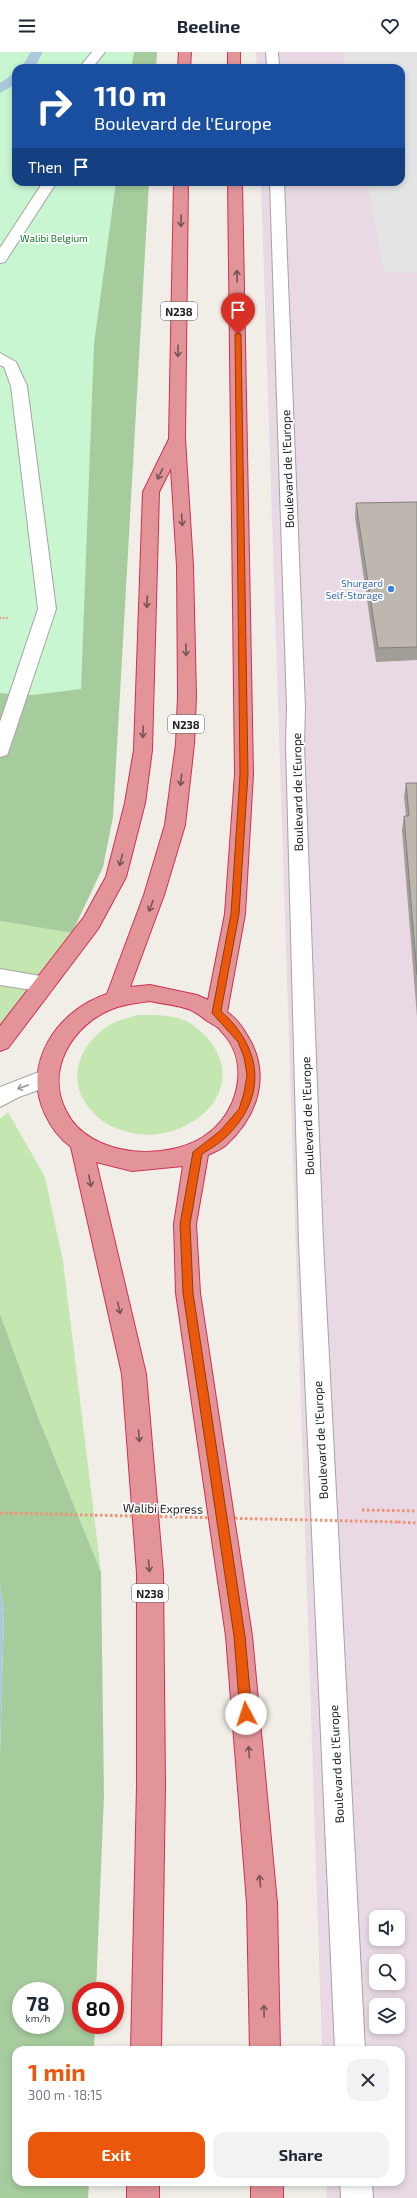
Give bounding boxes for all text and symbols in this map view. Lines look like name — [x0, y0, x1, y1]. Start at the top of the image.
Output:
icon: menu — [16, 15, 38, 37]
text: Beeline — [177, 15, 240, 37]
icon: heart — [379, 15, 401, 37]
text: 110 m — [94, 78, 167, 112]
icon: right — [28, 80, 80, 132]
text: Boulevard de l'Europe — [94, 112, 272, 134]
icon: arrive — [70, 156, 92, 178]
text: Then — [28, 158, 62, 176]
one-way arrow — [177, 214, 185, 227]
park label: Walibi Belgium — [20, 232, 88, 244]
one-way arrow — [233, 270, 241, 283]
pin — [221, 293, 255, 334]
icon: arrive — [227, 299, 249, 321]
road number: N238 — [161, 302, 197, 320]
one-way arrow — [174, 344, 182, 357]
street label: Boulevard de l'Europe — [278, 410, 296, 528]
one-way arrow — [156, 468, 163, 480]
one-way arrow — [178, 513, 185, 526]
place label: Shurgard Self-Storage — [326, 577, 383, 601]
marker: Shurgard Self-Storage — [386, 584, 396, 594]
one-way arrow — [143, 595, 151, 608]
one-way arrow — [182, 643, 190, 656]
road number: N238 — [168, 715, 204, 733]
one-way arrow — [139, 725, 147, 738]
street label: Boulevard de l'Europe — [289, 733, 305, 851]
one-way arrow — [177, 773, 185, 786]
one-way arrow — [116, 853, 124, 866]
one-way arrow — [146, 899, 154, 911]
street label: Boulevard de l'Europe — [298, 1057, 316, 1175]
one-way arrow — [17, 1083, 29, 1091]
one-way arrow — [86, 1174, 94, 1187]
one-way arrow — [115, 1301, 123, 1314]
street label: Boulevard de l'Europe — [310, 1380, 330, 1500]
one-way arrow — [135, 1429, 142, 1442]
street label: Walibi Express — [123, 1500, 203, 1516]
one-way arrow — [145, 1559, 153, 1572]
road number: N238 — [132, 1584, 168, 1602]
position arrow — [225, 1693, 267, 1735]
street label: Boulevard de l'Europe — [326, 1704, 346, 1824]
one-way arrow — [246, 1746, 253, 1759]
one-way arrow — [257, 1875, 264, 1888]
map controls — [369, 1910, 405, 2034]
button: sound — [369, 1910, 405, 1946]
button: search — [369, 1954, 405, 1990]
speed limit sign: 80 — [72, 1982, 124, 2034]
text: 78 — [26, 1991, 50, 2015]
button: layers — [369, 1998, 405, 2034]
one-way arrow — [260, 2005, 268, 2018]
text: km/h — [26, 2012, 50, 2024]
text: 1 min — [28, 2057, 86, 2086]
button: close — [347, 2059, 389, 2101]
text: 300 m · 18:15 — [28, 2087, 102, 2103]
button: Exit — [28, 2132, 205, 2178]
button: Share — [213, 2132, 389, 2178]

